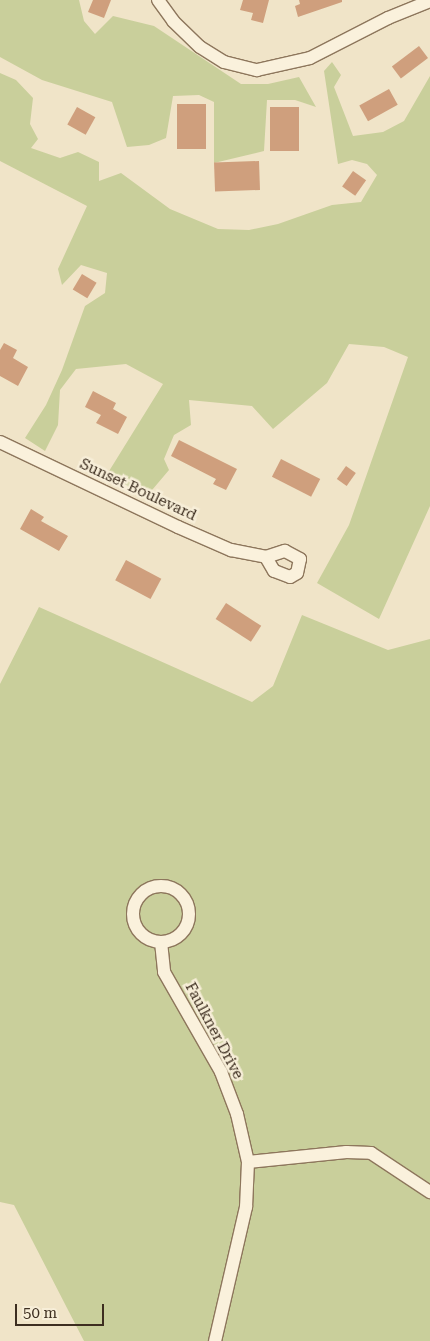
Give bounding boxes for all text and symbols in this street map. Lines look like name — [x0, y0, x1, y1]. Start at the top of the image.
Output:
street label: Sunset Boulevard — [77, 455, 199, 525]
street label: Faulkner Drive — [181, 980, 247, 1082]
scale bar — [18, 1294, 106, 1326]
text: 50 m — [23, 1304, 57, 1322]

